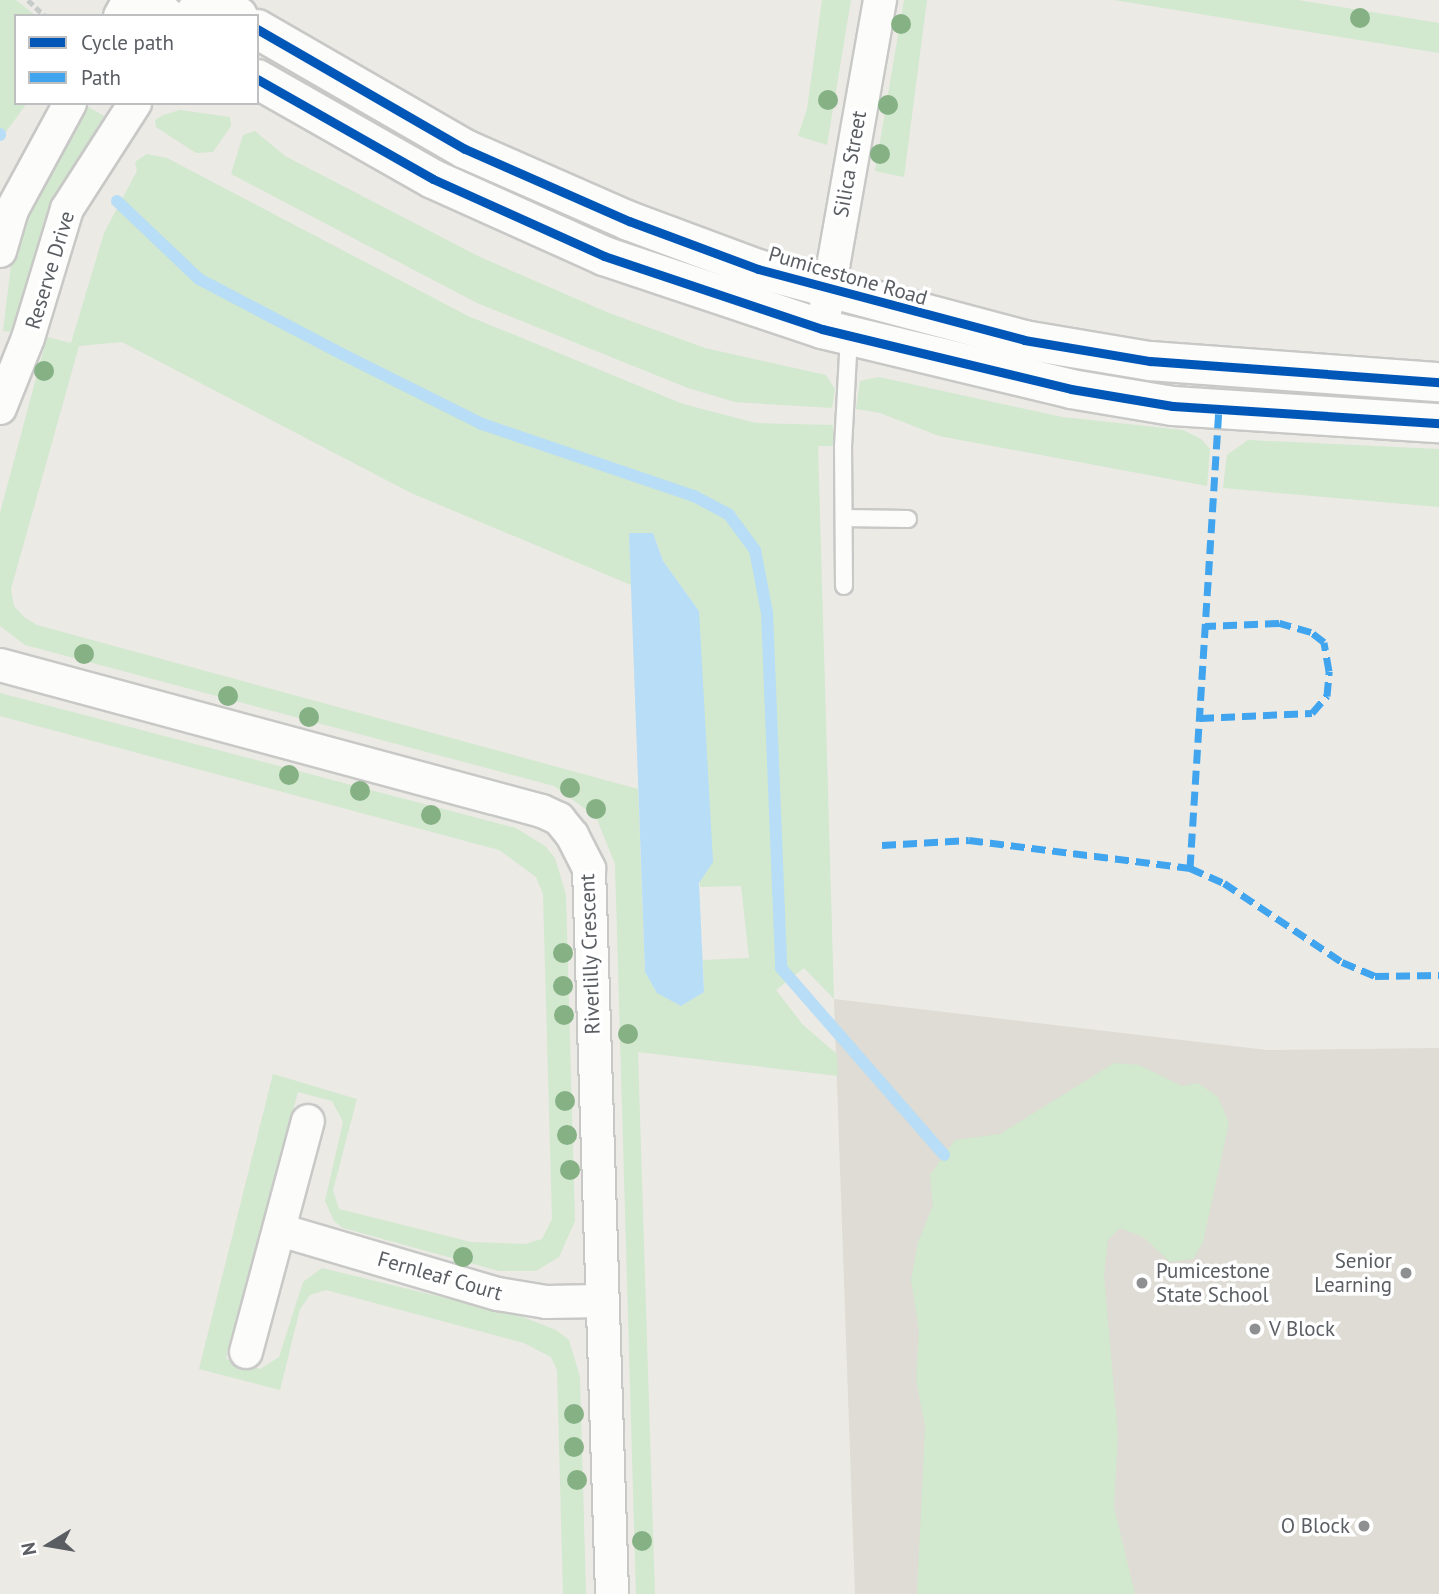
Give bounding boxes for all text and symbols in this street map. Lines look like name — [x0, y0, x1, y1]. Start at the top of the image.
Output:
legend — [14, 14, 259, 105]
text: Cycle path — [81, 29, 174, 56]
text: Path — [81, 64, 121, 91]
street label: Silica Street — [828, 109, 872, 219]
street label: Reserve Drive — [20, 208, 80, 332]
street label: Pumicestone Road — [766, 241, 930, 311]
street label: Riverlilly Crescent — [575, 873, 605, 1035]
street label: Fernleaf Court — [375, 1246, 505, 1306]
place label: Senior Learning — [1314, 1248, 1392, 1298]
place label: Pumicestone State School — [1156, 1258, 1270, 1308]
marker: Senior Learning — [1398, 1265, 1414, 1281]
marker: Pumicestone State School — [1134, 1275, 1150, 1291]
place label: V Block — [1269, 1316, 1336, 1342]
marker: V Block — [1247, 1321, 1263, 1337]
north arrow — [14, 1510, 84, 1580]
place label: O Block — [1281, 1513, 1350, 1539]
marker: O Block — [1356, 1518, 1372, 1534]
text: N — [15, 1541, 41, 1557]

